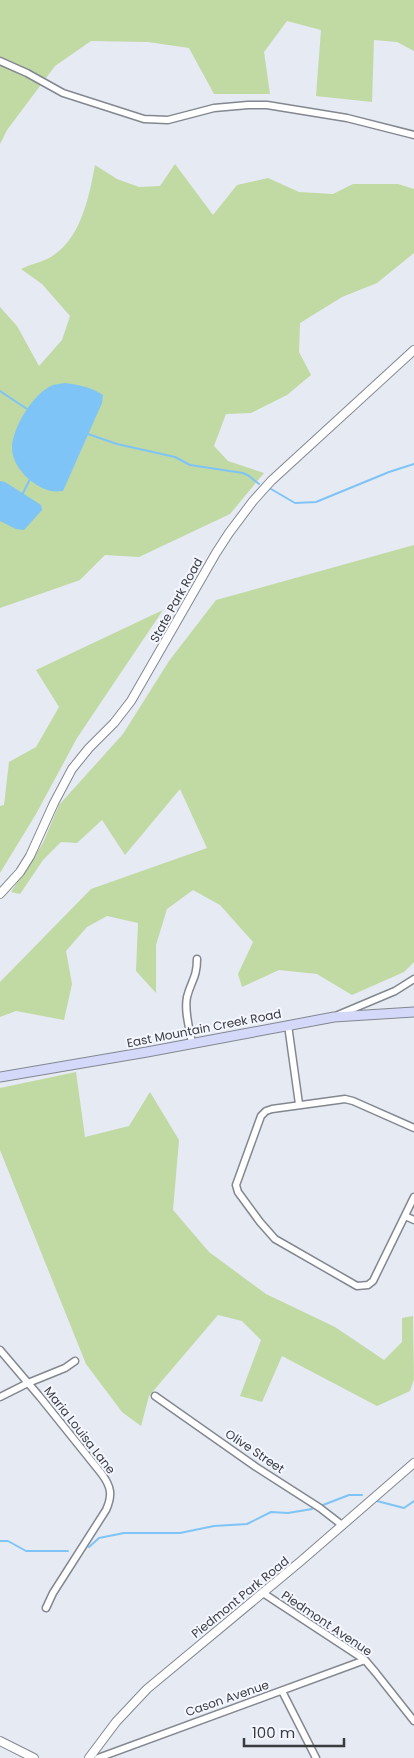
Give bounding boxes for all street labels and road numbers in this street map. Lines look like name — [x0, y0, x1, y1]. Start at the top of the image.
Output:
street label: State Park Road — [146, 554, 206, 646]
street label: East Mountain Creek Road — [125, 1005, 283, 1051]
street label: Maria Louisa Lane — [40, 1383, 120, 1477]
street label: Olive Street — [222, 1425, 288, 1477]
street label: Piedmont Park Road — [188, 1552, 292, 1642]
street label: Piedmont Avenue — [278, 1586, 376, 1660]
street label: Cason Avenue — [183, 1676, 271, 1720]

